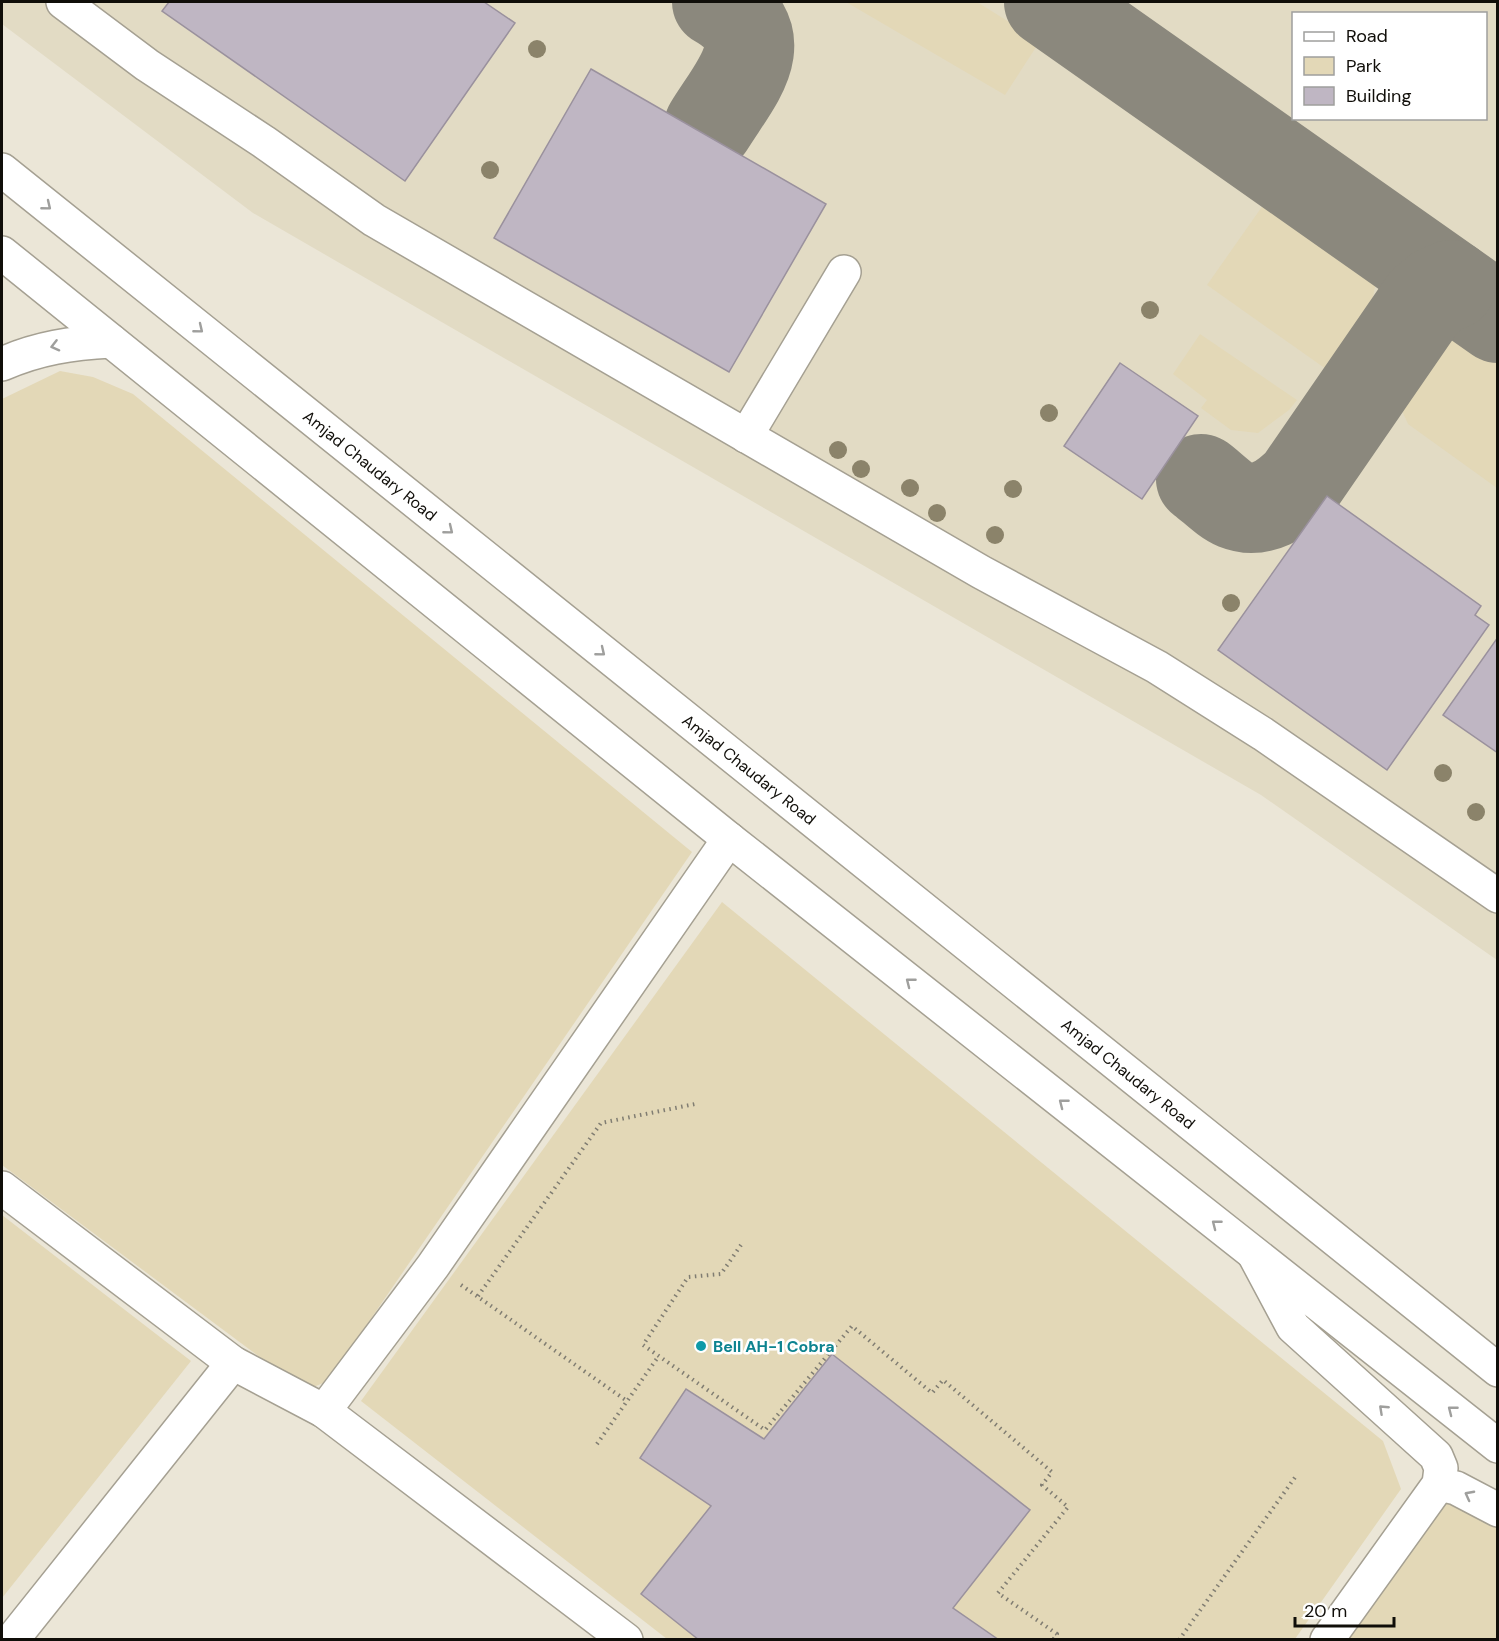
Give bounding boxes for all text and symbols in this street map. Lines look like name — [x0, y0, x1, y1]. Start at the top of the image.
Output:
legend — [1292, 12, 1487, 120]
text: Road — [1346, 24, 1388, 48]
text: Park — [1346, 54, 1382, 78]
text: Building — [1346, 84, 1411, 108]
one-way arrow — [40, 199, 51, 210]
one-way arrow — [192, 321, 203, 332]
one-way arrow — [50, 339, 60, 352]
street label: Amjad Chaudary Road — [299, 406, 441, 526]
one-way arrow — [442, 523, 453, 534]
one-way arrow — [594, 645, 605, 656]
street label: Amjad Chaudary Road — [678, 710, 820, 830]
one-way arrow — [906, 979, 917, 990]
street label: Amjad Chaudary Road — [1057, 1014, 1199, 1134]
one-way arrow — [1059, 1100, 1070, 1111]
one-way arrow — [1212, 1221, 1223, 1232]
place label: Bell AH-1 Cobra — [713, 1336, 835, 1357]
marker: Bell AH-1 Cobra — [694, 1339, 708, 1353]
one-way arrow — [1379, 1405, 1389, 1416]
one-way arrow — [1448, 1406, 1459, 1417]
one-way arrow — [1465, 1491, 1475, 1502]
scale bar — [1295, 1590, 1394, 1628]
text: 20 m — [1304, 1599, 1347, 1623]

